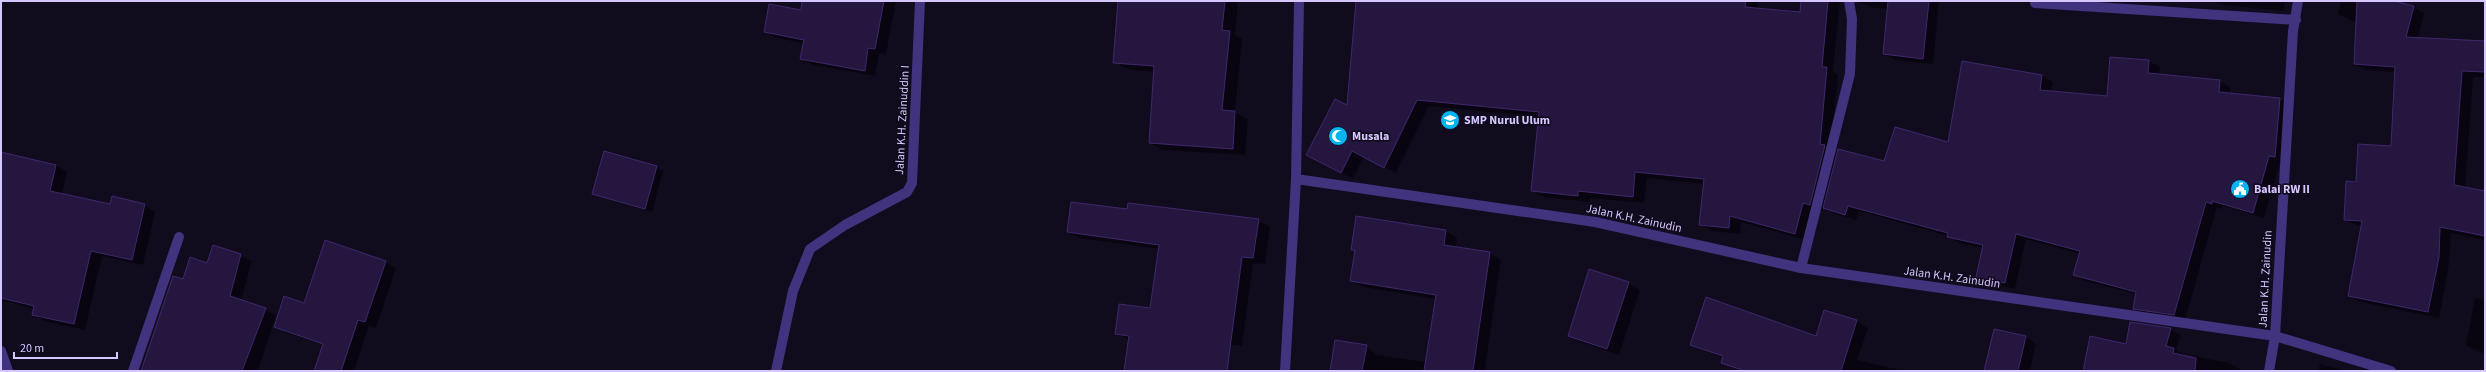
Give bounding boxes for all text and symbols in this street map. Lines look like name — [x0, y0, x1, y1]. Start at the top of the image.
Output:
street label: Jalan K.H. Zainuddin I — [891, 65, 914, 175]
school or university icon: SMP Nurul Ulum — [1439, 109, 1461, 131]
place label: SMP Nurul Ulum — [1464, 112, 1550, 129]
mosque icon: Musala — [1327, 125, 1349, 147]
place label: Musala — [1352, 128, 1389, 145]
public building icon: Balai RW II — [2229, 178, 2251, 200]
place label: Balai RW II — [2254, 181, 2310, 198]
street label: Jalan K.H. Zainudin — [1584, 200, 1683, 237]
street label: Jalan K.H. Zainudin — [2254, 230, 2277, 328]
street label: Jalan K.H. Zainudin — [1902, 262, 2001, 293]
scale bar — [14, 334, 117, 360]
text: 20 m — [20, 340, 44, 357]

